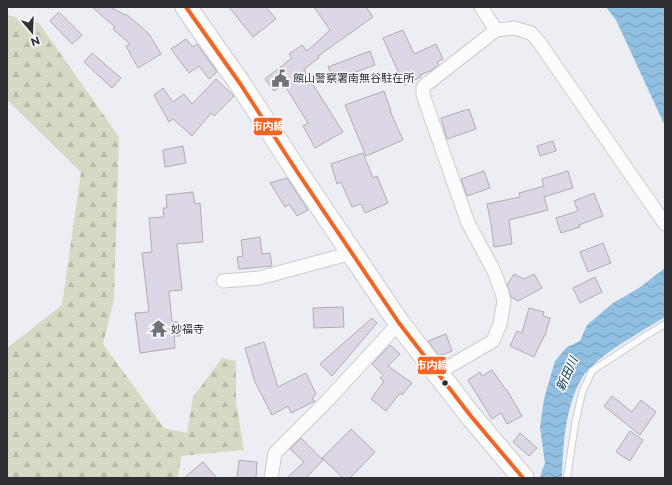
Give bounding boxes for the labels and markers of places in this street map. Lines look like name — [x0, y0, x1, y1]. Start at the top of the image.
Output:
public building icon: 館山警察署南無谷駐在所 — [270, 68, 290, 88]
place label: 館山警察署南無谷駐在所 — [293, 71, 415, 85]
temple icon: 妙福寺 — [148, 319, 168, 339]
place label: 妙福寺 — [171, 322, 204, 336]
unlabelled marker — [440, 378, 450, 388]

